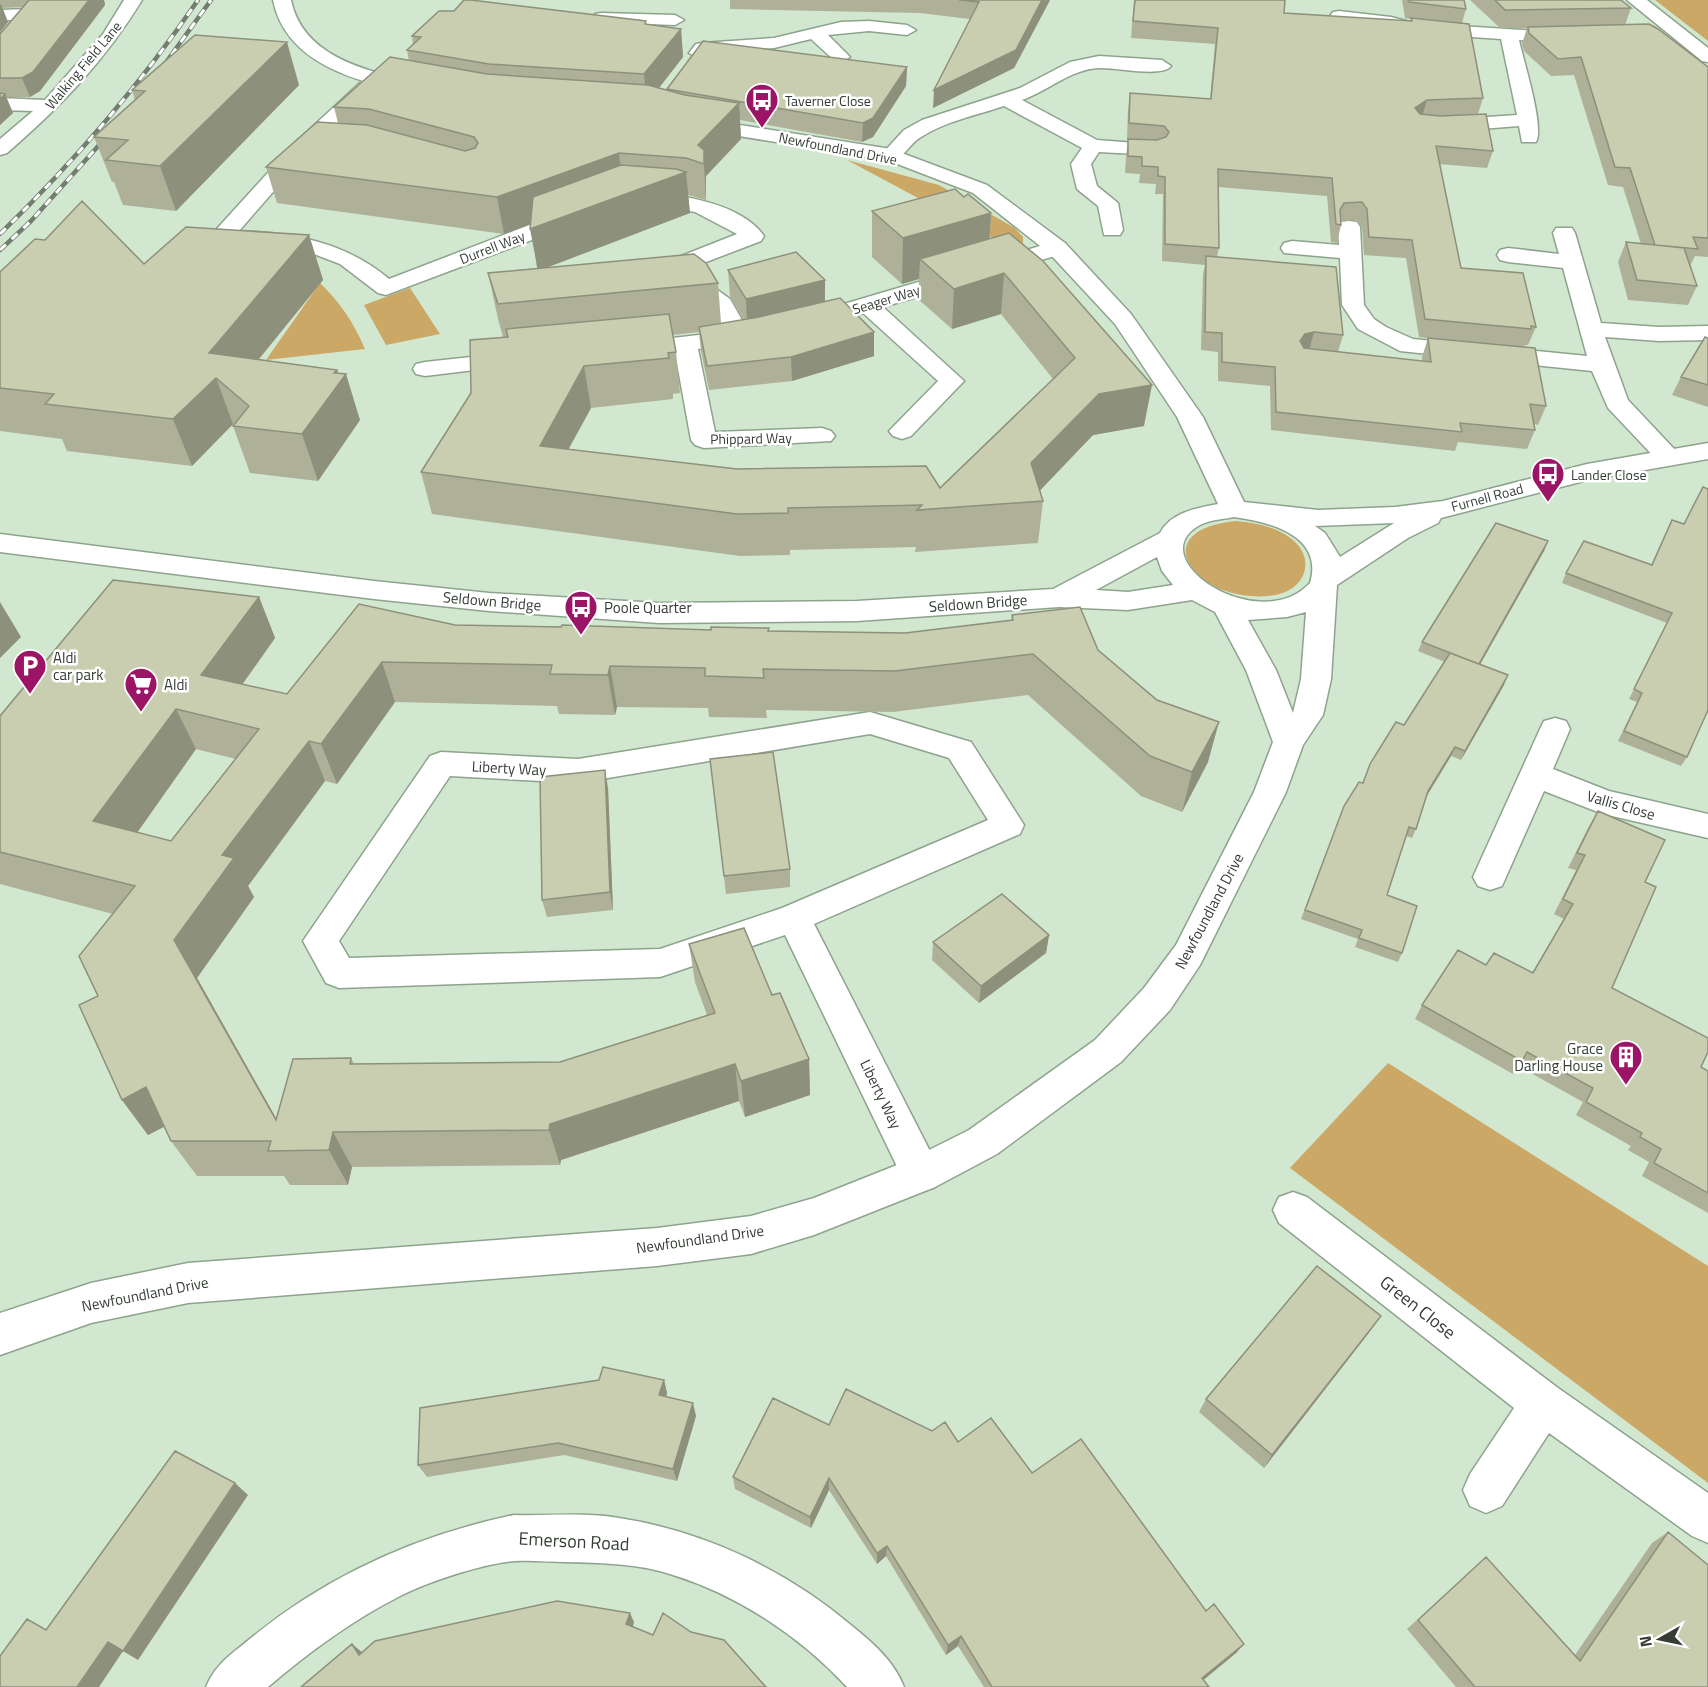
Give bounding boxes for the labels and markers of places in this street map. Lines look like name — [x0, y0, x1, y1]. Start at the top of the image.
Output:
bus stop icon: Taverner Close — [744, 82, 780, 129]
place label: Taverner Close — [785, 90, 871, 111]
bus stop icon: Lander Close — [1530, 456, 1566, 503]
place label: Lander Close — [1571, 464, 1646, 485]
bus stop icon: Poole Quarter — [563, 589, 599, 636]
place label: Poole Quarter — [604, 596, 692, 619]
place label: Aldi car park — [53, 646, 103, 686]
parking icon: Aldi car park — [12, 648, 48, 695]
supermarket icon: Aldi — [123, 666, 159, 713]
place label: Aldi — [164, 673, 188, 696]
place label: Grace Darling House — [1514, 1037, 1603, 1077]
building icon: Grace Darling House — [1608, 1039, 1644, 1086]

